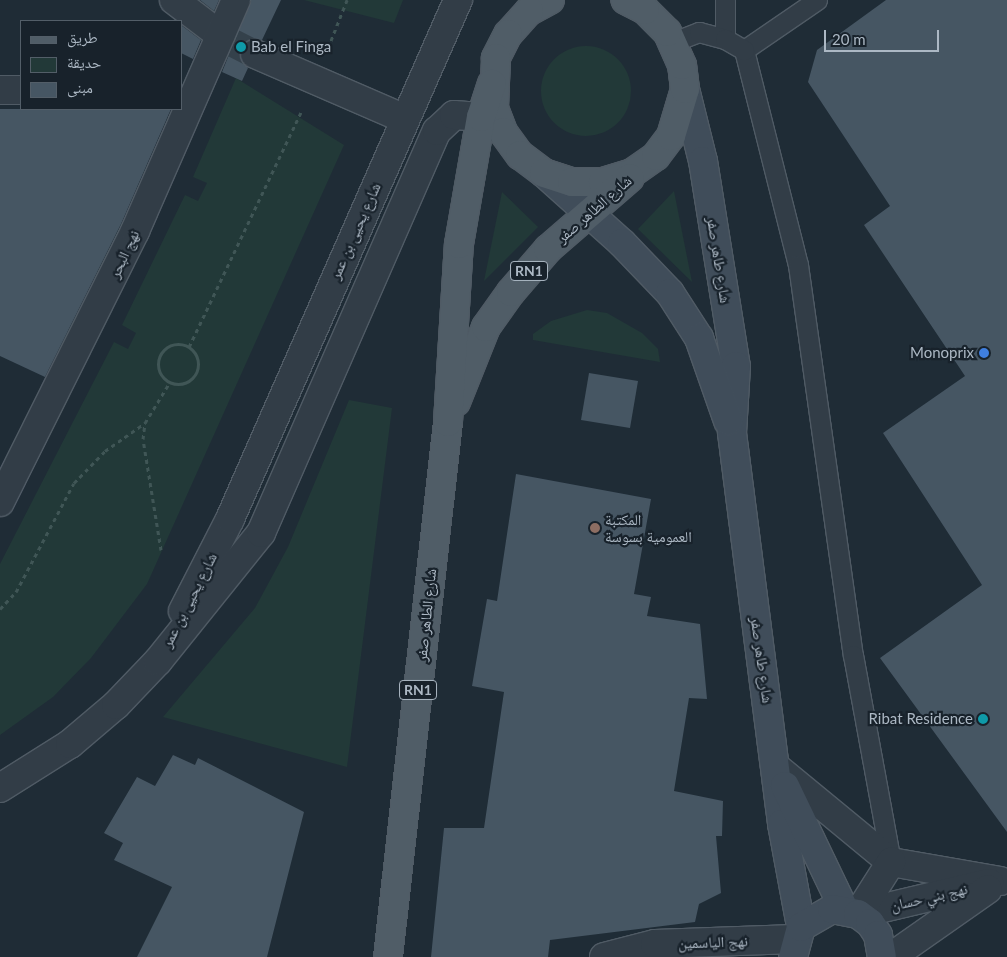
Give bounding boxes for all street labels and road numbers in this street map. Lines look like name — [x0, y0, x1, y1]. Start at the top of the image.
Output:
street label: شارع الطاهر صفر — [553, 172, 635, 246]
street label: شارع يحيى بن عمر — [326, 180, 384, 282]
street label: شارع طاهر صفر — [703, 216, 735, 304]
street label: نهج البحر — [105, 227, 143, 281]
road number: RN1 — [509, 260, 549, 282]
street label: شارع يحيى بن عمر — [157, 550, 221, 650]
street label: شارع الطاهر صفر — [412, 568, 440, 662]
street label: شارع طاهر صفر — [747, 616, 777, 704]
road number: RN1 — [398, 678, 438, 702]
street label: نهج بني حسان — [889, 879, 969, 915]
street label: نهج الياسمين — [678, 932, 748, 952]

